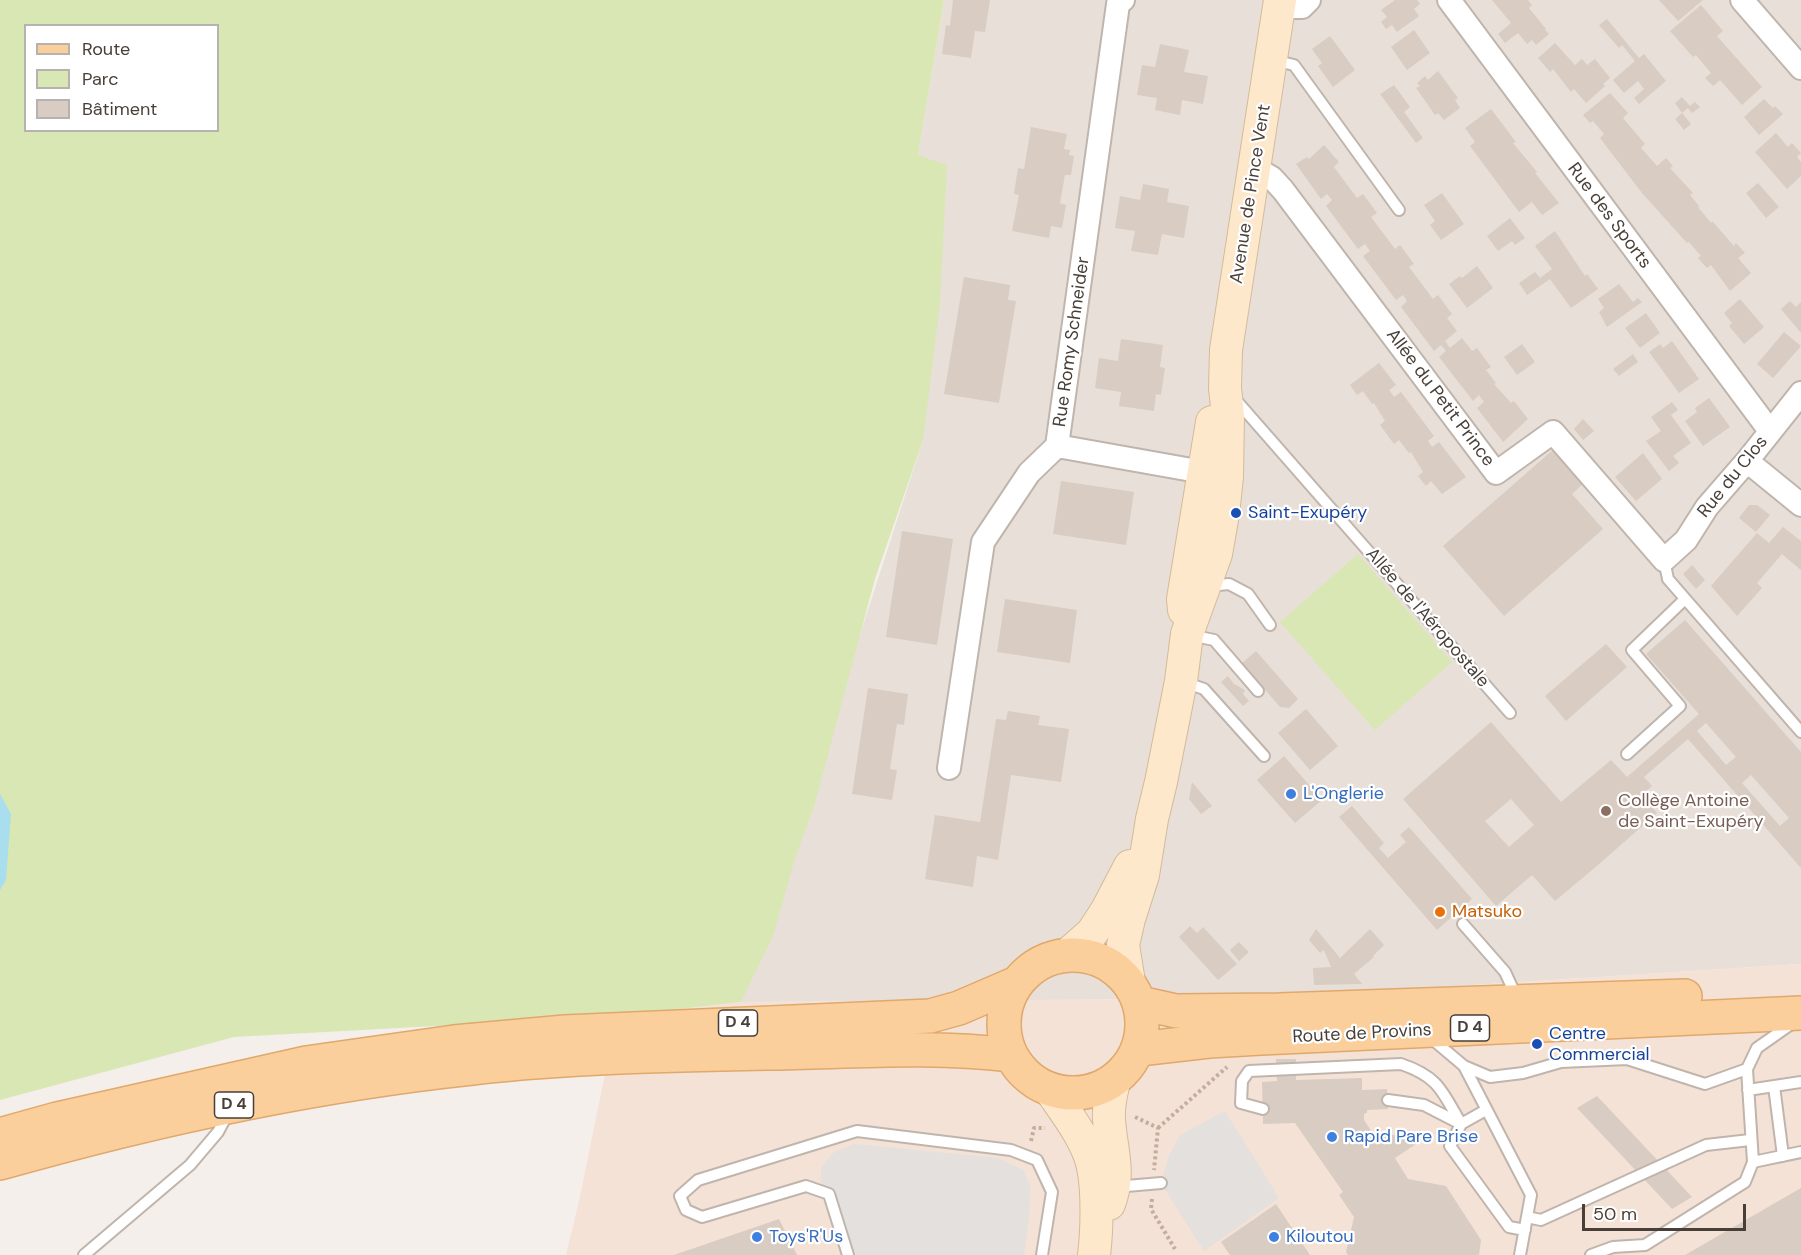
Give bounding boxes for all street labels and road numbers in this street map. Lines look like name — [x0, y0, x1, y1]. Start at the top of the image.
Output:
street label: Avenue de Pince Vent — [1226, 103, 1276, 285]
street label: Rue des Sports — [1562, 159, 1656, 273]
street label: Rue Romy Schneider — [1049, 256, 1095, 428]
street label: Allée du Petit Prince — [1381, 325, 1499, 471]
street label: Rue du Clos — [1693, 432, 1773, 522]
street label: Allée de l'Aéropostale — [1361, 544, 1493, 692]
road number: D 4 — [718, 1010, 758, 1036]
road number: D 4 — [1450, 1015, 1490, 1041]
street label: Route de Provins — [1292, 1020, 1432, 1048]
road number: D 4 — [214, 1092, 254, 1118]

